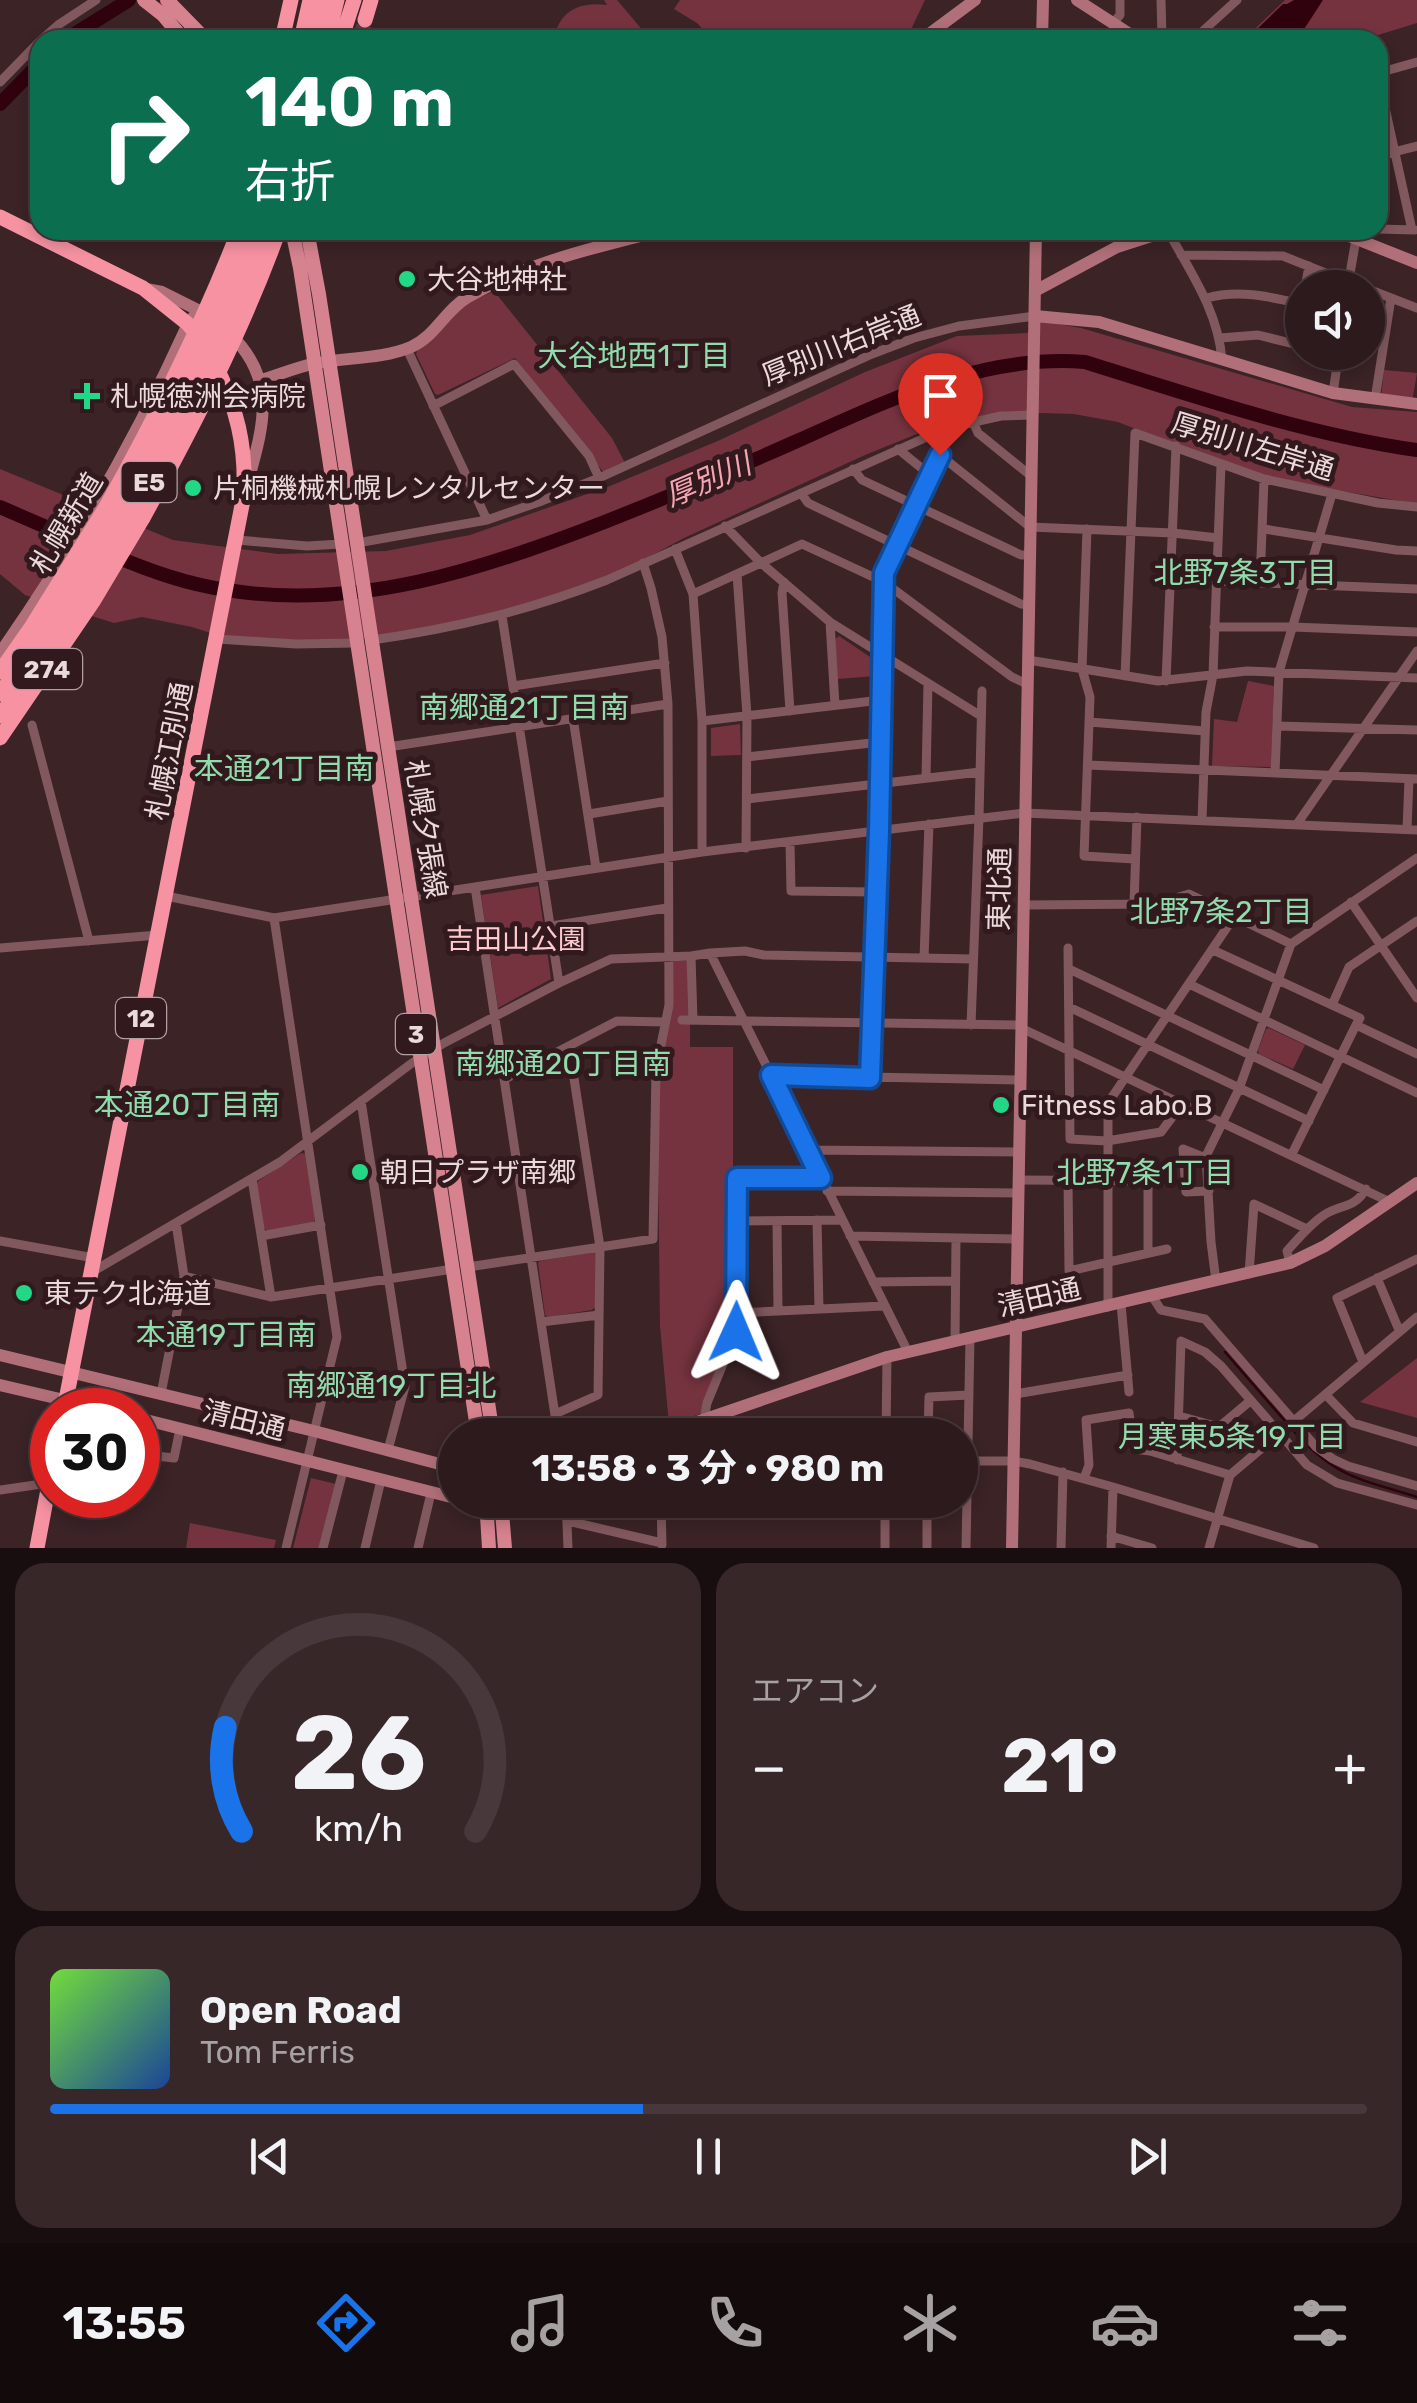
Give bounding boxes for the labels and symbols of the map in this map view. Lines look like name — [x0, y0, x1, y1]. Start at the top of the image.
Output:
place label: 大谷地神社 — [427, 263, 567, 296]
marker: 大谷地神社 — [396, 268, 418, 290]
street label: 厚別川右岸通 — [757, 299, 925, 392]
district label: 大谷地西1丁目 — [538, 338, 730, 374]
pin — [898, 353, 983, 456]
place label: 札幌徳洲会病院 — [110, 380, 306, 413]
marker: 札幌徳洲会病院 — [74, 383, 100, 409]
street label: 厚別川左岸通 — [1168, 406, 1338, 487]
water label: 厚別川 — [660, 445, 759, 514]
road number: E5 — [122, 462, 176, 502]
street label: 札幌新道 — [23, 467, 109, 580]
place label: 片桐機械札幌レンタルセンター — [213, 472, 605, 505]
marker: 片桐機械札幌レンタルセンター — [182, 477, 204, 499]
district label: 北野7条3丁目 — [1153, 555, 1337, 591]
road number: 274 — [12, 649, 82, 689]
street label: 札幌江別通 — [140, 679, 199, 823]
district label: 南郷通21丁目南 — [419, 690, 629, 726]
district label: 本通21丁目南 — [194, 751, 374, 787]
street label: 札幌夕張線 — [398, 757, 453, 901]
street label: 東北通 — [982, 847, 1017, 931]
district label: 北野7条2丁目 — [1130, 894, 1313, 930]
park label: 吉田山公園 — [446, 923, 586, 956]
road number: 12 — [116, 998, 166, 1038]
road number: 3 — [396, 1014, 436, 1054]
district label: 南郷通20丁目南 — [455, 1046, 671, 1082]
district label: 本通20丁目南 — [94, 1087, 280, 1123]
place label: Fitness Labo.B — [1021, 1089, 1212, 1122]
marker: Fitness Labo.B — [990, 1094, 1012, 1116]
district label: 北野7条1丁目 — [1056, 1155, 1234, 1191]
place label: 朝日プラザ南郷 — [380, 1156, 576, 1189]
marker: 朝日プラザ南郷 — [349, 1161, 371, 1183]
street label: 清田通 — [994, 1272, 1084, 1323]
place label: 東テク北海道 — [44, 1277, 212, 1310]
position arrow — [684, 1280, 788, 1384]
marker: 東テク北海道 — [13, 1282, 35, 1304]
district label: 本通19丁目南 — [136, 1317, 316, 1353]
district label: 南郷通19丁目北 — [286, 1368, 496, 1404]
speed limit sign: 30 — [30, 1388, 160, 1518]
street label: 清田通 — [199, 1394, 289, 1447]
district label: 月寒東5条19丁目 — [1118, 1419, 1346, 1455]

